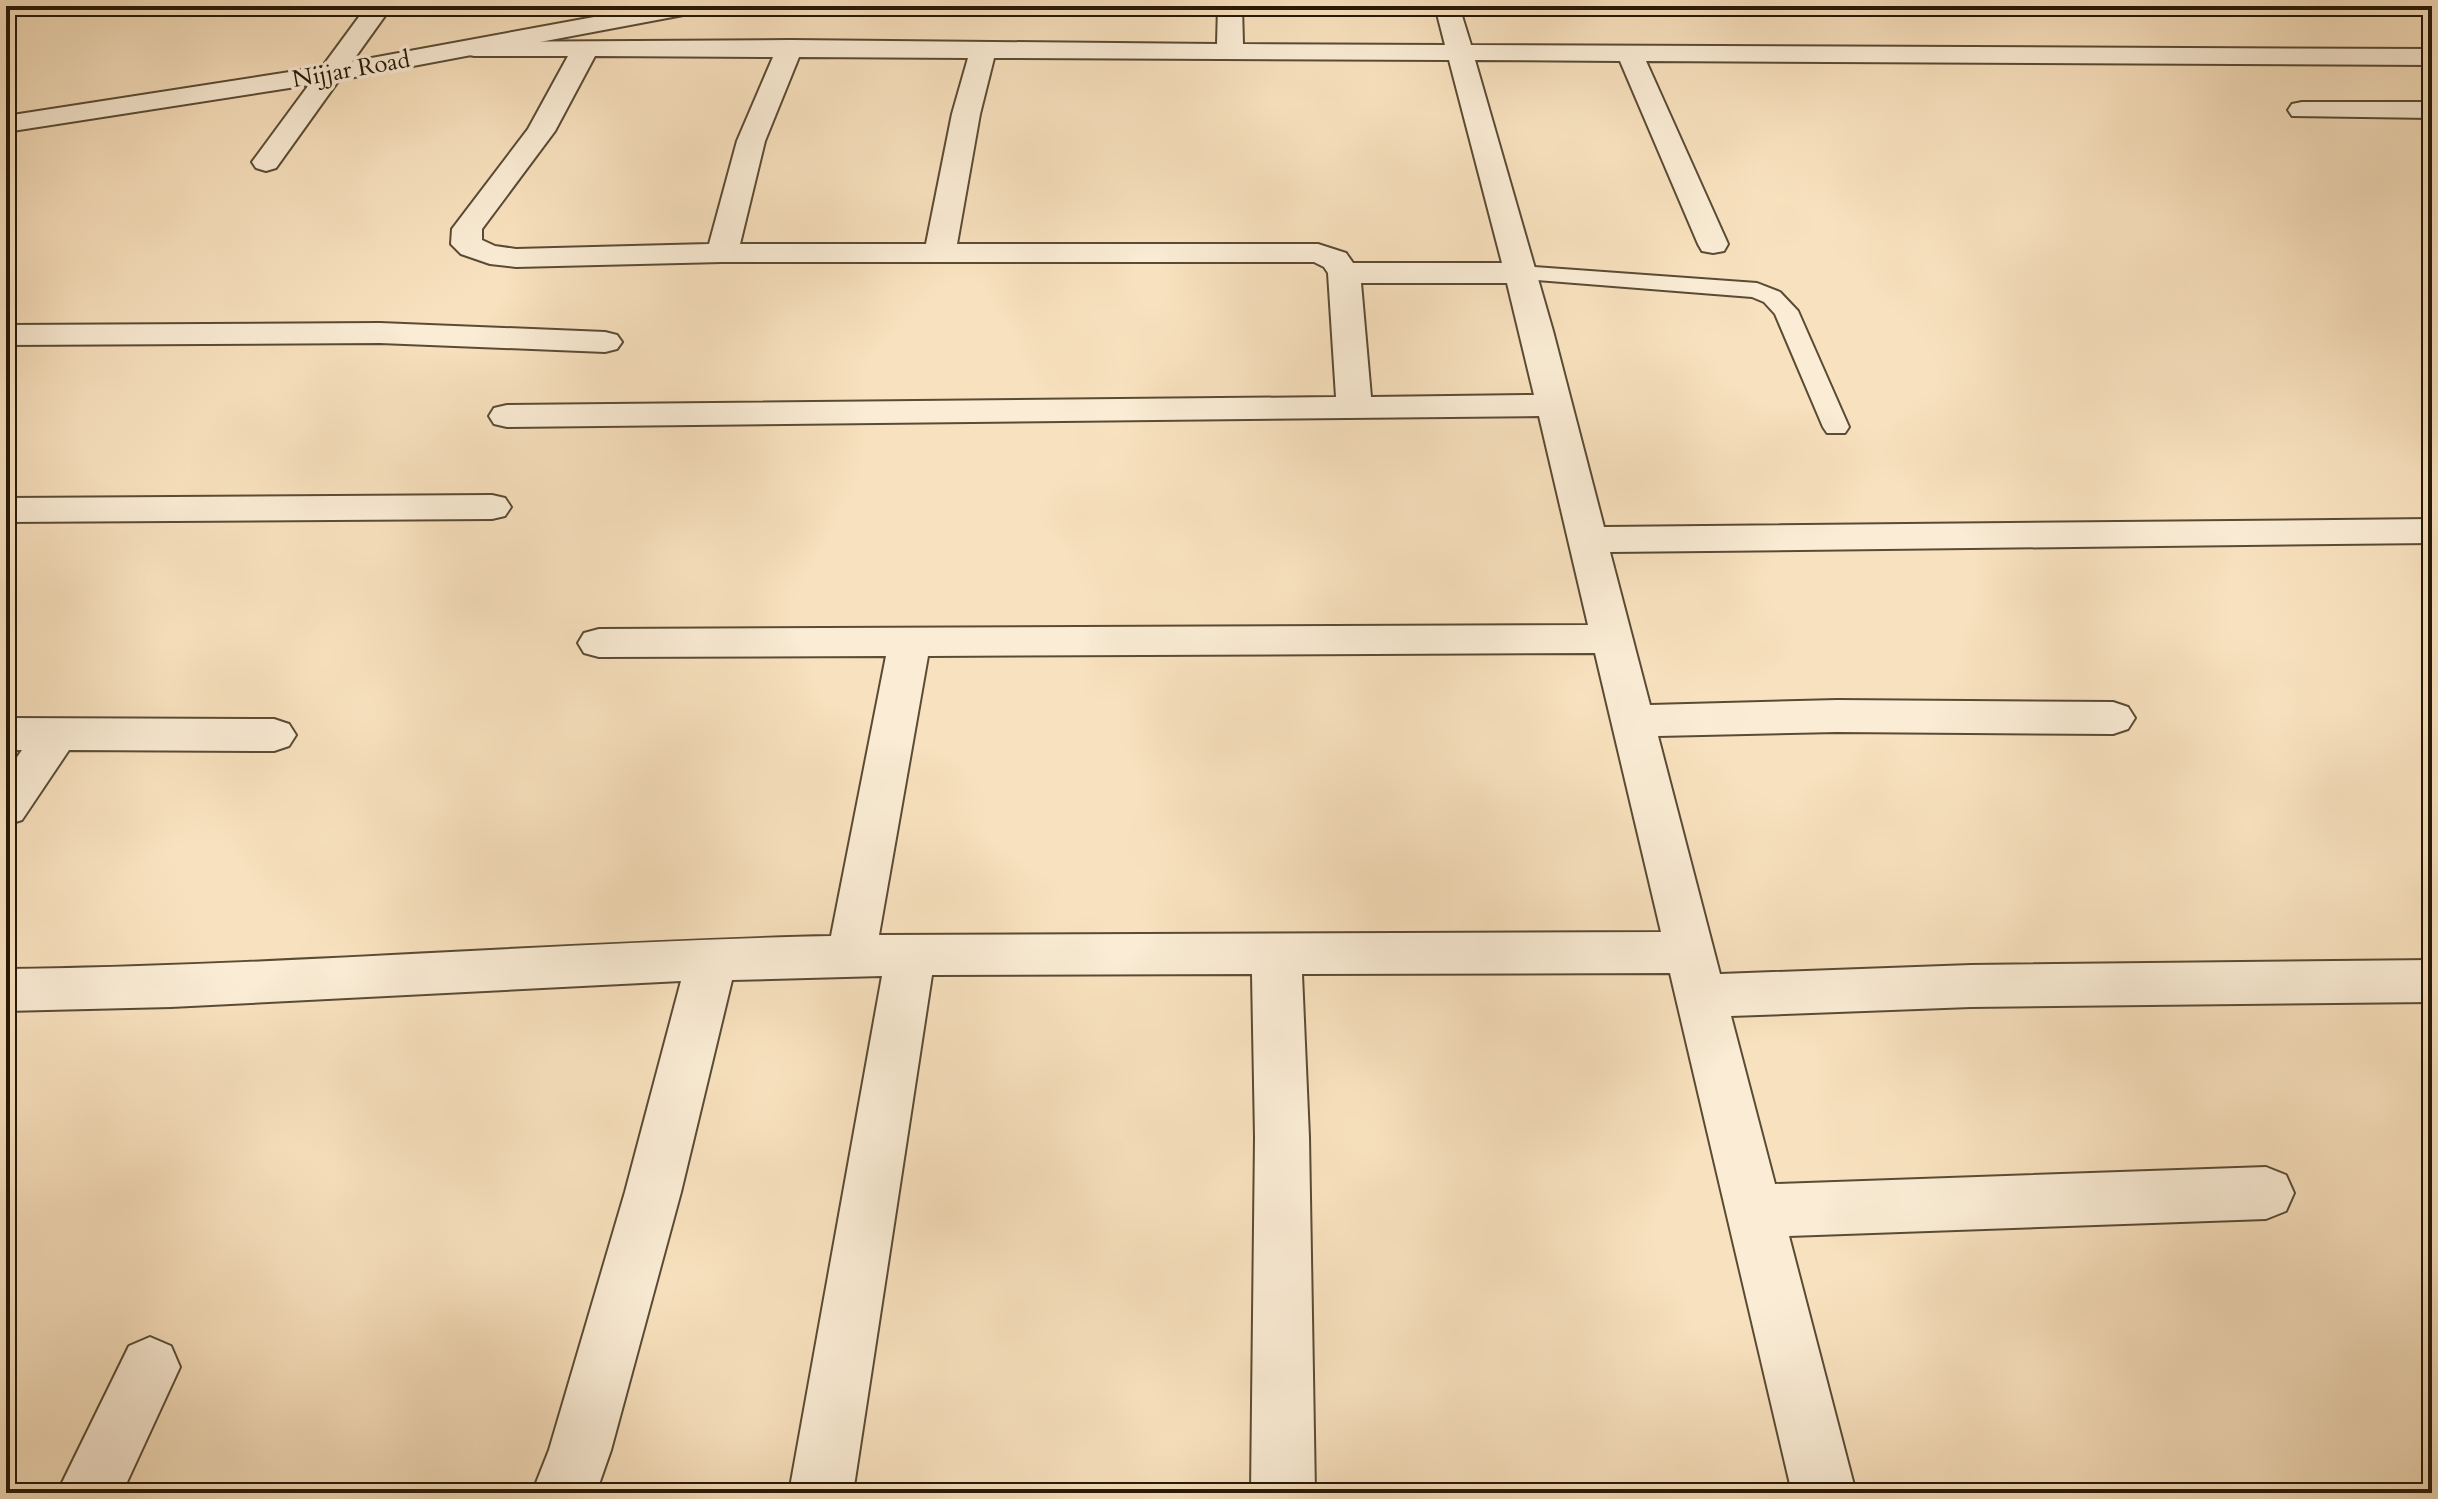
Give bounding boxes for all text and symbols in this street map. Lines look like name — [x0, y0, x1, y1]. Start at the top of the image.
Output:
street label: Nijjar Road — [290, 43, 413, 96]

